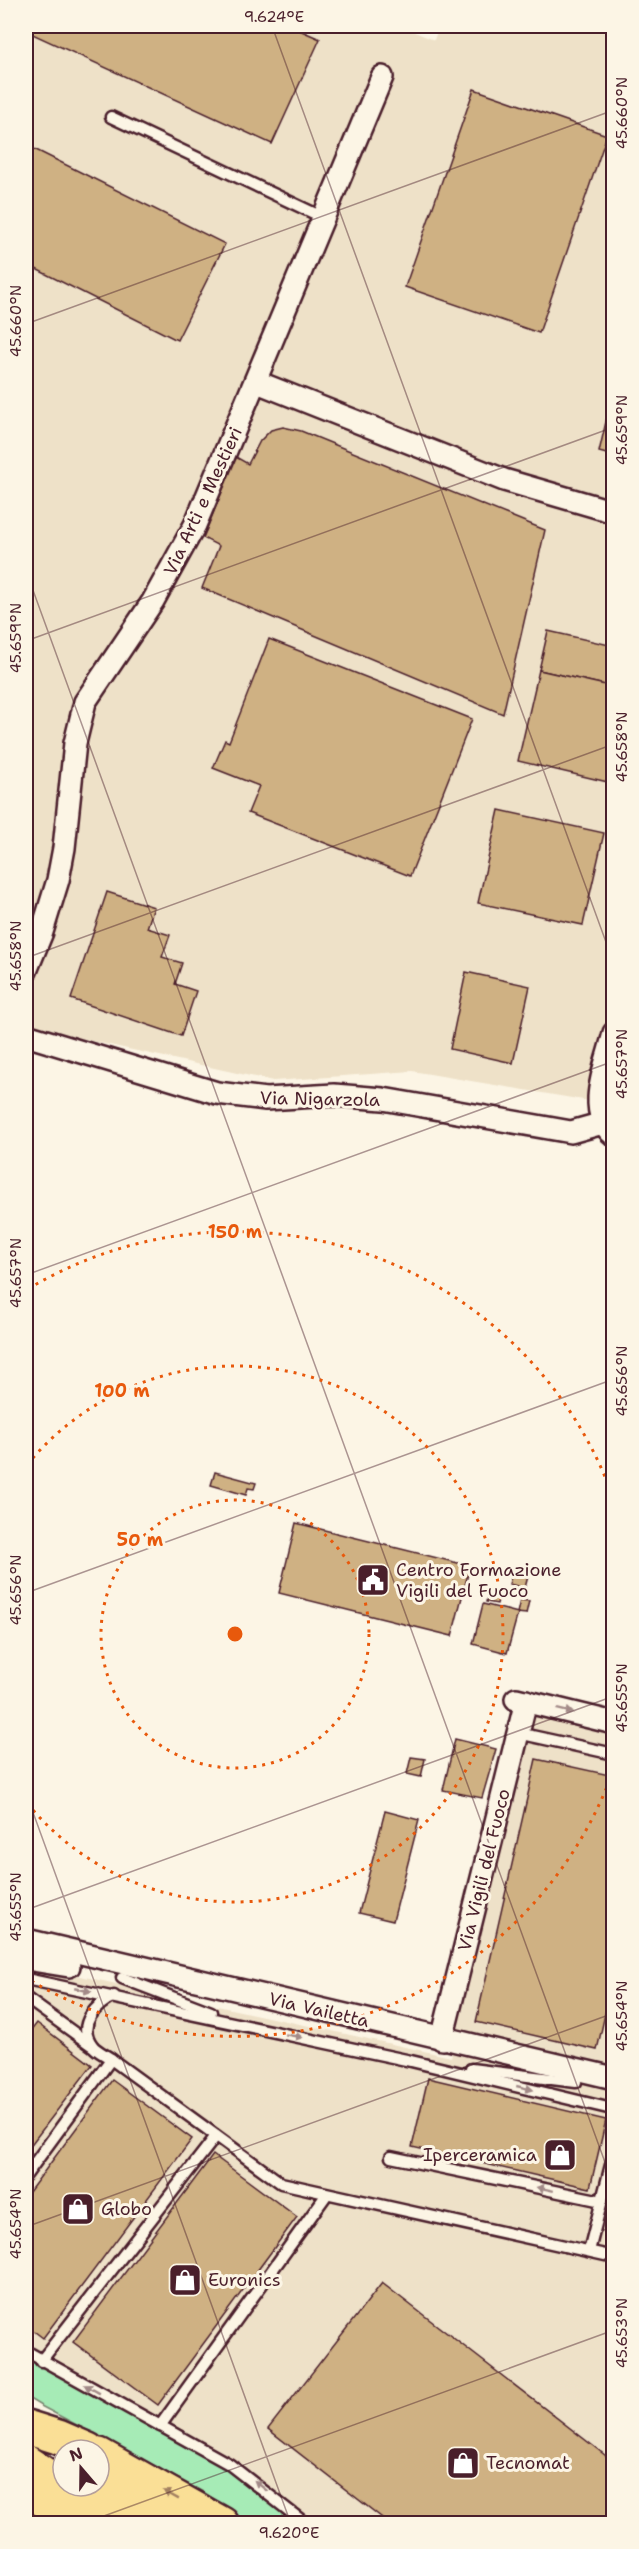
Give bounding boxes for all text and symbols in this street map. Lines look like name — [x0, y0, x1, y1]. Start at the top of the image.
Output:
text: 9.624°E — [244, 7, 304, 27]
text: 45.660°N — [612, 77, 632, 149]
text: 45.660°N — [6, 285, 26, 357]
text: 45.659°N — [612, 395, 632, 465]
street label: Via Arti e Mestieri — [158, 423, 248, 579]
text: 45.659°N — [6, 603, 26, 673]
text: 45.658°N — [612, 712, 632, 782]
text: 45.658°N — [6, 921, 26, 991]
text: 45.657°N — [612, 1029, 632, 1099]
street label: Via Nigarzola — [260, 1086, 380, 1112]
text: 150 m — [208, 1220, 263, 1244]
text: 45.657°N — [6, 1238, 26, 1308]
text: 45.656°N — [612, 1346, 632, 1416]
text: 100 m — [94, 1379, 150, 1403]
text: 50 m — [117, 1528, 164, 1552]
text: 45.656°N — [6, 1555, 26, 1625]
place label: Centro Formazione Vigili del Fuoco — [396, 1558, 561, 1603]
public building icon: Centro Formazione Vigili del Fuoco — [355, 1562, 391, 1598]
centre of rings — [225, 1624, 245, 1644]
text: 45.655°N — [612, 1663, 632, 1733]
one-way arrow — [555, 1706, 574, 1716]
street label: Via Vigili del Fuoco — [452, 1786, 516, 1954]
text: 45.655°N — [6, 1872, 26, 1942]
text: 45.654°N — [612, 1981, 632, 2051]
one-way arrow — [74, 1986, 93, 1995]
street label: Via Vailetta — [266, 1987, 372, 2033]
one-way arrow — [284, 2032, 303, 2041]
one-way arrow — [516, 2084, 534, 2094]
shop icon: Iperceramica — [542, 2137, 578, 2173]
place label: Iperceramica — [423, 2143, 537, 2167]
one-way arrow — [535, 2184, 554, 2193]
text: 45.654°N — [6, 2189, 26, 2259]
shop icon: Globo — [60, 2191, 96, 2227]
place label: Globo — [101, 2197, 152, 2221]
shop icon: Euronics — [167, 2262, 203, 2298]
place label: Euronics — [208, 2268, 281, 2292]
text: 45.653°N — [612, 2298, 632, 2368]
one-way arrow — [83, 2384, 100, 2394]
north arrow — [51, 2438, 111, 2498]
text: N — [66, 2442, 86, 2466]
shop icon: Tecnomat — [445, 2445, 481, 2481]
place label: Tecnomat — [486, 2451, 570, 2475]
one-way arrow — [253, 2481, 268, 2493]
one-way arrow — [162, 2490, 179, 2500]
text: 9.620°E — [259, 2523, 319, 2543]

